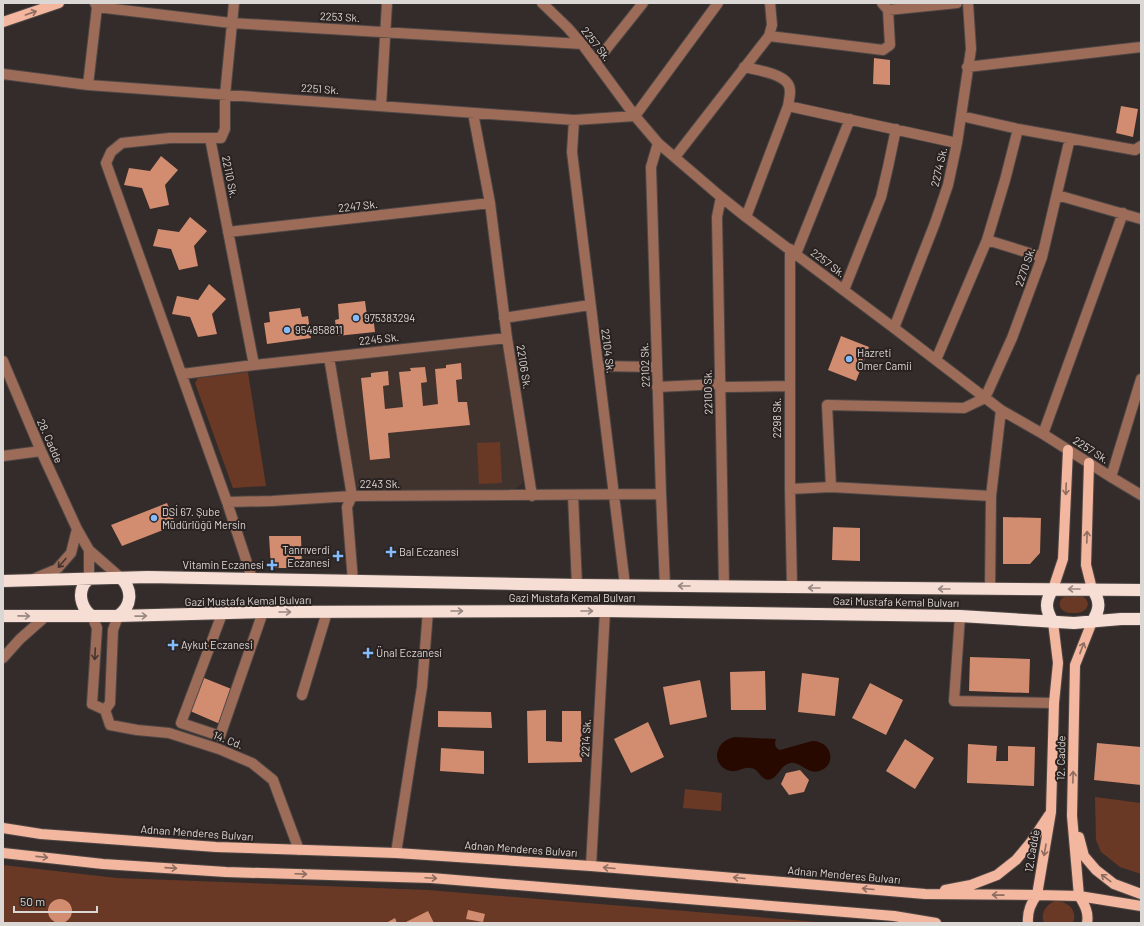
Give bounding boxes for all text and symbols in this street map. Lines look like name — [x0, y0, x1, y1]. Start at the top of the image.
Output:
one-way arrow — [25, 8, 37, 16]
street label: 2253 Sk. — [320, 9, 360, 24]
street label: 2257 Sk. — [579, 24, 614, 63]
street label: 2251 Sk. — [301, 81, 340, 96]
street label: 2274 Sk. — [928, 146, 949, 188]
street label: 22110 Sk. — [220, 155, 241, 199]
street label: 2247 Sk. — [337, 197, 378, 214]
street label: 2257 Sk. — [808, 245, 848, 280]
street label: 2270 Sk. — [1012, 246, 1037, 288]
place label: 975383294 — [364, 311, 415, 324]
marker: 975383294 — [351, 313, 361, 323]
place label: 954858811 — [295, 323, 343, 336]
marker: 954858811 — [282, 325, 292, 335]
street label: 22104 Sk. — [599, 328, 618, 374]
street label: 2245 Sk. — [358, 330, 400, 347]
street label: 22102 Sk. — [637, 342, 652, 388]
street label: 22106 Sk. — [515, 344, 534, 390]
place label: Hazreti Ömer Camii — [857, 346, 912, 372]
marker: Hazreti Ömer Camii — [844, 354, 854, 364]
street label: 22100 Sk. — [701, 369, 714, 415]
street label: 2298 Sk. — [770, 398, 783, 438]
street label: 28. Cadde — [35, 417, 66, 465]
street label: 2257 Sk. — [1071, 433, 1112, 466]
street label: 2243 Sk. — [360, 477, 400, 490]
one-way arrow — [1063, 482, 1070, 495]
place label: DSİ 67. Şube Müdürlüğü Mersin — [162, 504, 246, 531]
marker: DSİ 67. Şube Müdürlüğü Mersin — [149, 513, 159, 523]
one-way arrow — [1083, 531, 1091, 544]
place label: Tanrıverdi Eczanesi — [282, 543, 330, 569]
place label: Bal Eczanesi — [399, 545, 459, 558]
marker: Bal Eczanesi — [386, 547, 396, 557]
marker: Tanrıverdi Eczanesi — [333, 551, 343, 561]
one-way arrow — [58, 558, 67, 568]
place label: Vitamin Eczanesi — [182, 558, 264, 571]
marker: Vitamin Eczanesi — [267, 560, 277, 570]
one-way arrow — [678, 582, 691, 590]
one-way arrow — [808, 584, 821, 592]
one-way arrow — [938, 585, 951, 592]
one-way arrow — [1068, 585, 1081, 593]
street label: Gazi Mustafa Kemal Bulvarı — [509, 591, 635, 604]
street label: Gazi Mustafa Kemal Bulvarı — [185, 593, 311, 608]
street label: Gazi Mustafa Kemal Bulvarı — [833, 594, 959, 609]
one-way arrow — [450, 607, 463, 615]
one-way arrow — [580, 607, 593, 615]
one-way arrow — [278, 608, 291, 616]
one-way arrow — [17, 612, 30, 620]
one-way arrow — [134, 612, 147, 620]
place label: Aykut Eczanesi — [181, 638, 253, 651]
marker: Aykut Eczanesi — [168, 640, 178, 650]
one-way arrow — [1078, 643, 1086, 655]
place label: Ünal Eczanesi — [376, 645, 442, 659]
one-way arrow — [92, 647, 99, 660]
marker: Ünal Eczanesi — [363, 648, 373, 658]
street label: 2214 Sk. — [578, 718, 593, 758]
street label: 14. Cd. — [211, 728, 245, 751]
street label: 12. Cadde — [1054, 735, 1067, 781]
one-way arrow — [1069, 771, 1077, 784]
street label: Adnan Menderes Bulvarı — [140, 822, 254, 843]
street label: 12.Cadde — [1021, 829, 1042, 873]
street label: Adnan Menderes Bulvarı — [464, 838, 578, 859]
one-way arrow — [1040, 843, 1048, 856]
one-way arrow — [35, 854, 48, 861]
street label: Adnan Menderes Bulvarı — [787, 863, 901, 886]
one-way arrow — [603, 864, 616, 871]
one-way arrow — [164, 865, 177, 872]
one-way arrow — [294, 870, 307, 878]
one-way arrow — [424, 874, 437, 882]
one-way arrow — [1100, 874, 1111, 882]
one-way arrow — [733, 875, 746, 882]
one-way arrow — [862, 885, 875, 893]
scale bar — [14, 888, 97, 914]
one-way arrow — [992, 891, 1005, 899]
text: 50 m — [20, 894, 45, 908]

